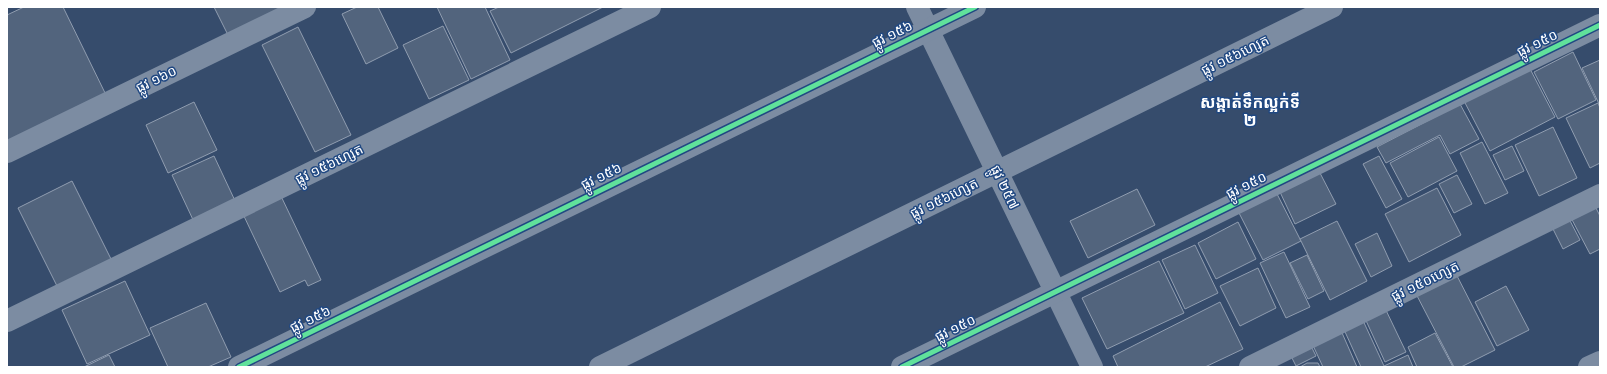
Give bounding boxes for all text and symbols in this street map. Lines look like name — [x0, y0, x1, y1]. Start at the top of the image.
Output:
street label: ផ្លូវ ១៥៦ — [869, 17, 917, 54]
street label: ផ្លូវ ១៥០ — [1514, 26, 1562, 63]
street label: ផ្លូវ ១៥៦ហ្សេត — [1198, 32, 1273, 82]
street label: ផ្លូវ ១៦០ — [133, 62, 181, 99]
district label: សង្កាត់ទឹកល្អក់ទី ២ — [1200, 92, 1300, 130]
street label: ផ្លូវ ១៥៦ហ្សេត — [292, 141, 367, 191]
street label: ផ្លូវ ១៥៦ — [578, 159, 626, 196]
street label: ផ្លូវ ២៥៧ — [984, 162, 1023, 214]
street label: ផ្លូវ ១៥០ — [1223, 168, 1271, 205]
street label: ផ្លូវ ១៥៦ហ្សេត — [907, 175, 982, 225]
street label: ផ្លូវ ១៥០ហ្សេត — [1388, 258, 1463, 308]
street label: ផ្លូវ ១៥៦ — [287, 302, 335, 339]
street label: ផ្លូវ ១៥០ — [932, 311, 980, 348]

